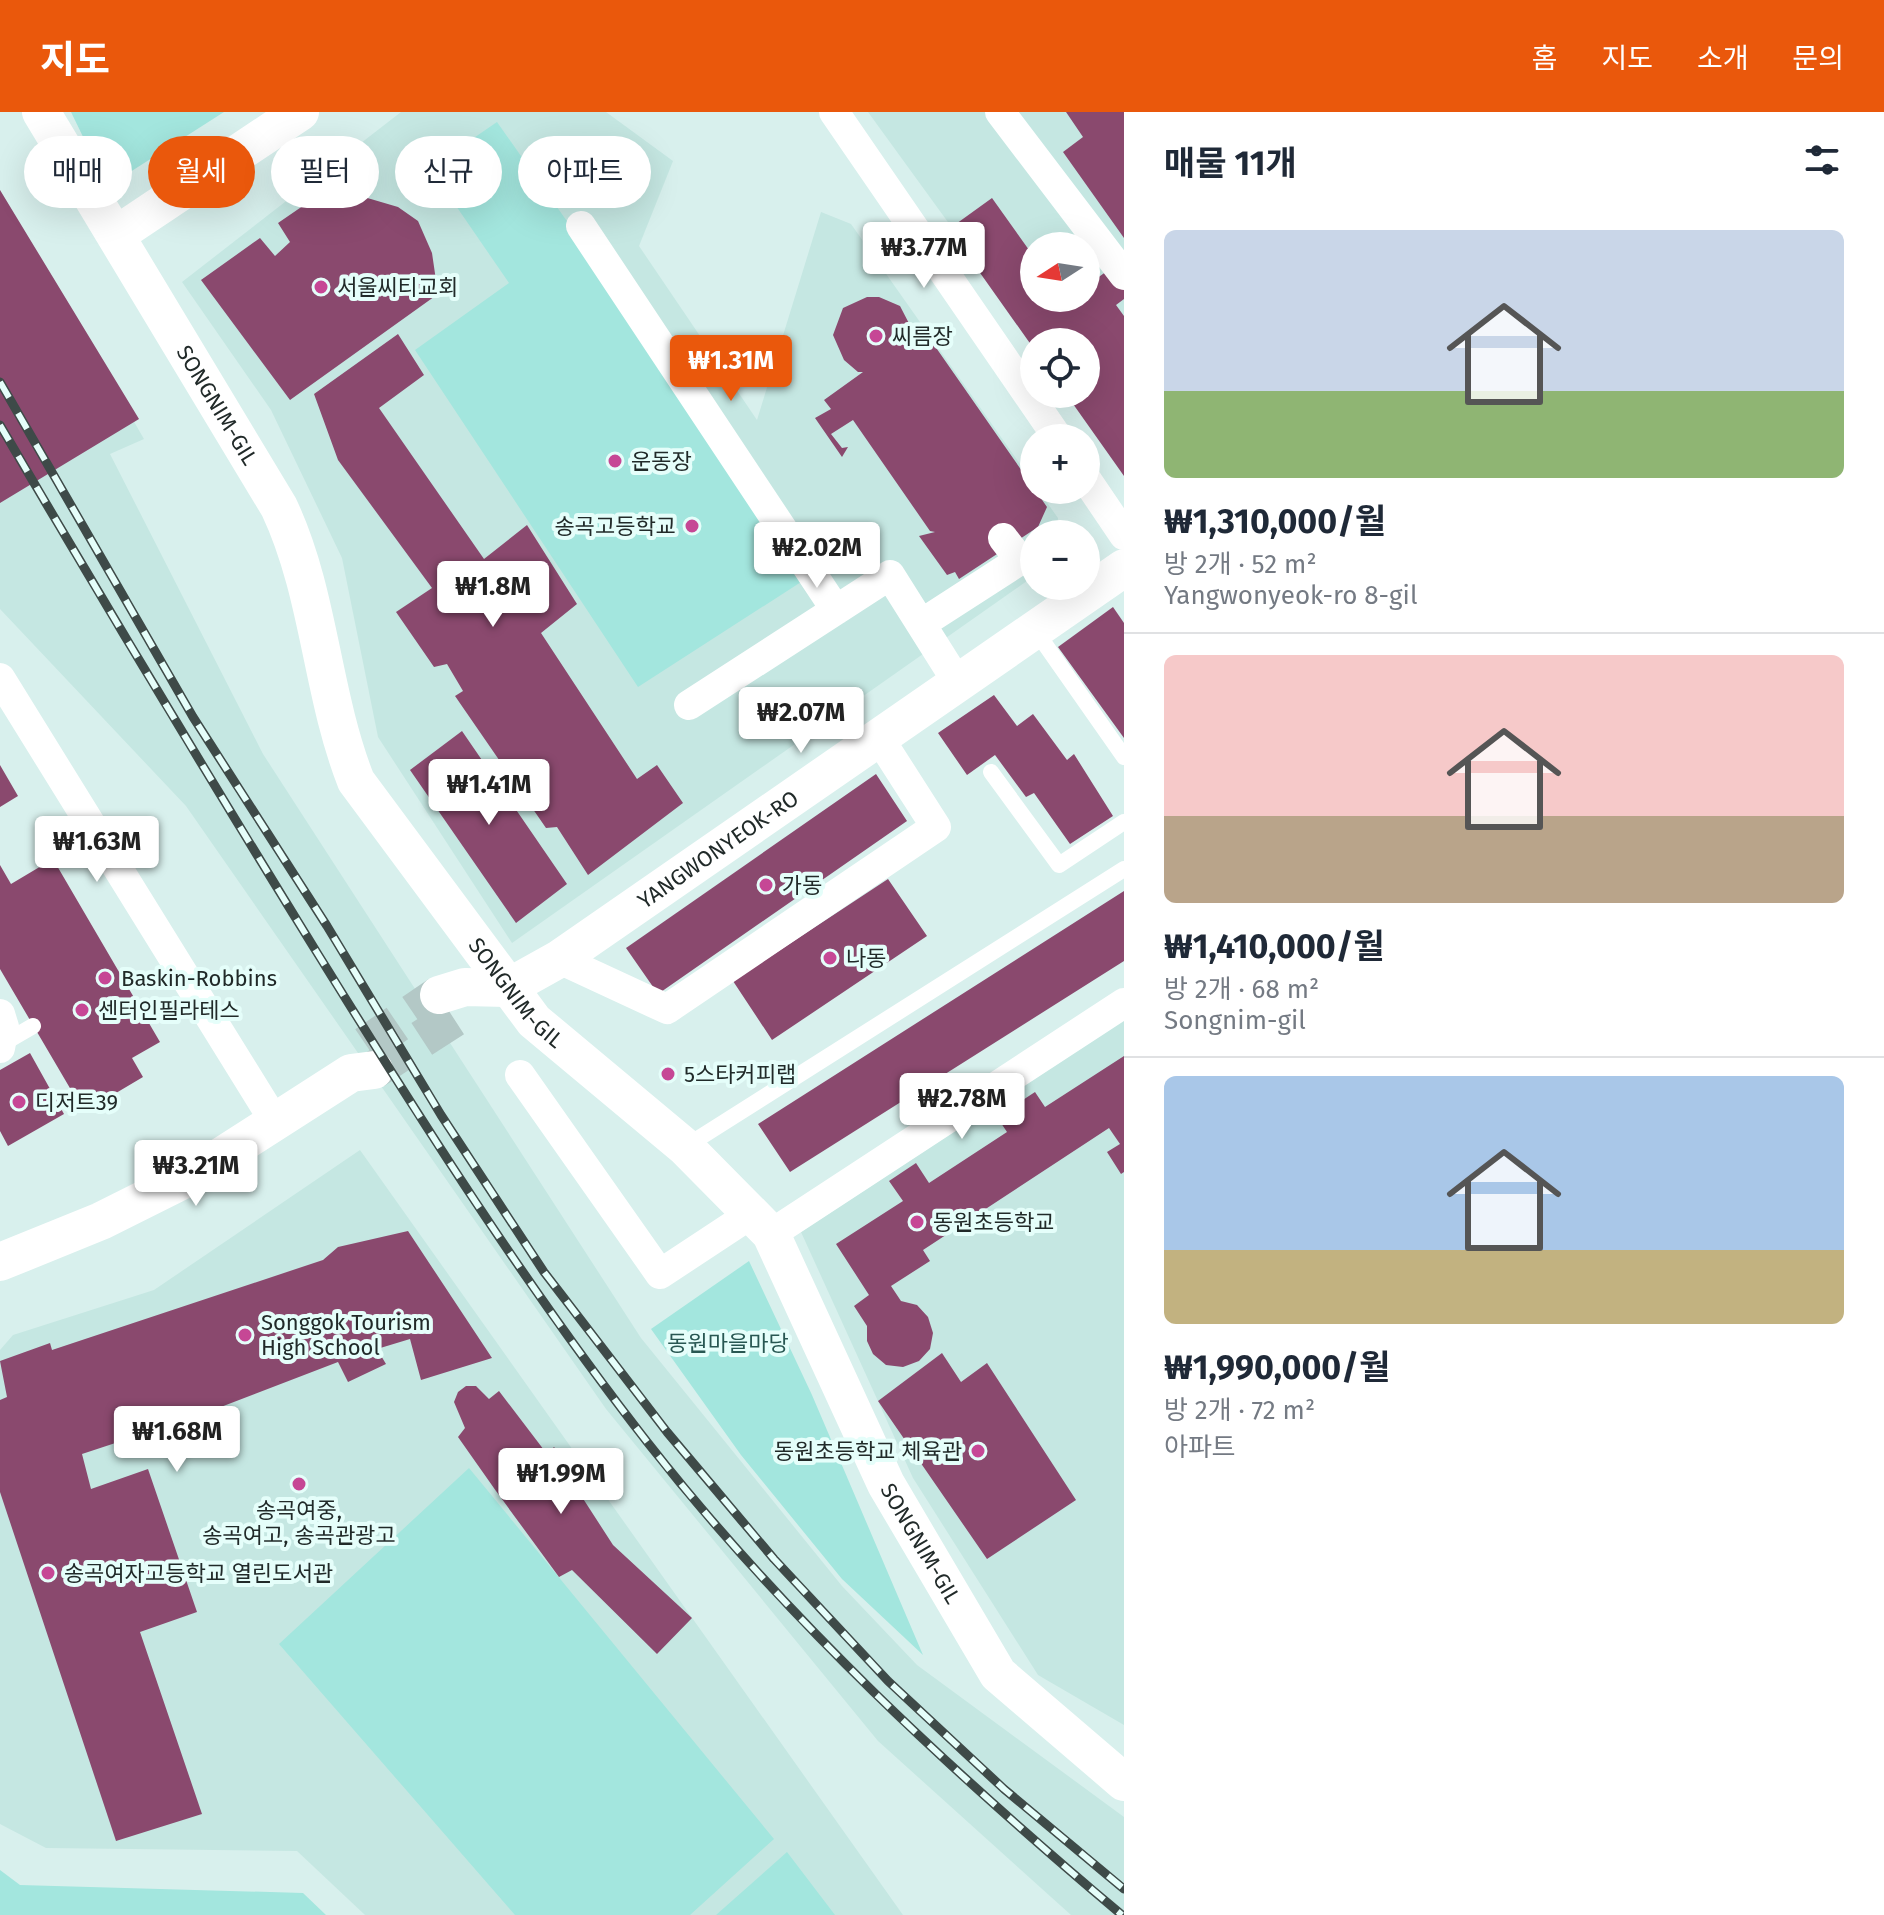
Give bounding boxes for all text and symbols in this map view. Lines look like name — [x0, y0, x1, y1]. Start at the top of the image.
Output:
text: 지도 — [40, 37, 110, 83]
text: 홈 — [1532, 42, 1557, 75]
text: 지도 — [1601, 42, 1653, 75]
text: 소개 — [1697, 42, 1748, 75]
text: 문의 — [1792, 42, 1844, 75]
chip: 매매 — [24, 136, 132, 208]
chip: 월세 — [148, 136, 255, 208]
chip: 필터 — [271, 136, 379, 208]
chip: 신규 — [395, 136, 502, 208]
chip: 아파트 — [518, 136, 651, 208]
icon: filters — [1800, 138, 1844, 182]
text: 매물 11개 — [1164, 143, 1297, 184]
pin: ₩3.77M — [859, 222, 989, 290]
text: ₩3.77M — [881, 232, 967, 263]
north arrow — [1020, 232, 1100, 312]
map controls — [1020, 232, 1100, 600]
place label: 서울씨티교회 — [337, 274, 458, 301]
marker: 서울씨티교회 — [312, 278, 330, 296]
icon: home — [1432, 282, 1576, 426]
place label: 씨름장 — [892, 323, 953, 350]
marker: 씨름장 — [867, 327, 885, 345]
button: locate — [1020, 328, 1100, 408]
pin: ₩1.31M — [666, 335, 796, 403]
street label: SONGNIM-GIL — [171, 340, 264, 470]
text: ₩1.31M — [688, 345, 774, 376]
button: + — [1020, 424, 1100, 504]
place label: 운동장 — [631, 448, 692, 475]
marker: 운동장 — [606, 452, 624, 470]
text: ₩1,310,000/월 — [1164, 501, 1386, 542]
place label: 송곡고등학교 — [555, 513, 676, 540]
marker: 송곡고등학교 — [683, 517, 701, 535]
button: − — [1020, 520, 1100, 600]
pin: ₩2.02M — [752, 522, 882, 590]
text: ₩2.02M — [772, 532, 862, 563]
text: 방 2개 · 52 m² — [1164, 549, 1317, 580]
pin: ₩1.8M — [437, 561, 549, 629]
text: ₩1.8M — [455, 571, 531, 602]
text: Yangwonyeok-ro 8-gil — [1164, 580, 1418, 611]
pin: ₩2.07M — [736, 687, 866, 755]
text: ₩2.07M — [757, 697, 845, 728]
icon: home — [1432, 707, 1576, 851]
pin: ₩1.41M — [424, 759, 554, 827]
text: ₩1.41M — [447, 769, 532, 800]
street label: YANGWONYEOK-RO — [633, 784, 804, 914]
pin: ₩1.63M — [32, 816, 162, 884]
text: ₩1.63M — [53, 826, 141, 857]
place label: 가동 — [782, 872, 822, 899]
marker: 가동 — [757, 876, 775, 894]
text: ₩1,410,000/월 — [1164, 926, 1385, 967]
street label: SONGNIM-GIL — [463, 932, 569, 1054]
place label: 나동 — [846, 945, 886, 972]
marker: 나동 — [821, 949, 839, 967]
place label: Baskin-Robbins — [121, 965, 277, 992]
marker: Baskin-Robbins — [96, 969, 114, 987]
text: 방 2개 · 68 m² — [1164, 974, 1319, 1005]
place label: 센터인필라테스 — [98, 997, 240, 1024]
marker: 센터인필라테스 — [73, 1001, 91, 1019]
text: Songnim-gil — [1164, 1005, 1306, 1036]
place label: 5스타커피랩 — [684, 1061, 796, 1088]
marker: 5스타커피랩 — [659, 1065, 677, 1083]
pin: ₩2.78M — [897, 1073, 1027, 1141]
text: ₩2.78M — [918, 1083, 1006, 1114]
place label: 디저트39 — [35, 1089, 118, 1116]
marker: 디저트39 — [10, 1093, 28, 1111]
icon: home — [1432, 1128, 1576, 1272]
pin: ₩3.21M — [131, 1140, 261, 1208]
text: ₩3.21M — [152, 1150, 240, 1181]
place label: 동원초등학교 — [933, 1209, 1054, 1236]
marker: 동원초등학교 — [908, 1213, 926, 1231]
place label: Songgok Tourism High School — [261, 1309, 431, 1361]
marker: Songgok Tourism High School — [236, 1326, 254, 1344]
park label: 동원마을마당 — [667, 1330, 789, 1357]
text: ₩1,990,000/월 — [1164, 1347, 1390, 1388]
text: 방 2개 · 72 m² — [1164, 1395, 1315, 1426]
pin: ₩1.68M — [112, 1406, 242, 1474]
text: ₩1.68M — [132, 1416, 222, 1447]
text: 아파트 — [1164, 1432, 1236, 1463]
place label: 동원초등학교 체육관 — [774, 1438, 962, 1465]
marker: 동원초등학교 체육관 — [969, 1442, 987, 1460]
pin: ₩1.99M — [496, 1448, 626, 1516]
text: ₩1.99M — [516, 1458, 606, 1489]
marker: 송곡여중, 송곡여고, 송곡관광고 — [290, 1475, 308, 1493]
street label: SONGNIM-GIL — [875, 1478, 966, 1608]
place label: 송곡여중, 송곡여고, 송곡관광고 — [202, 1497, 396, 1549]
place label: 송곡여자고등학교 열린도서관 — [64, 1560, 333, 1587]
marker: 송곡여자고등학교 열린도서관 — [39, 1564, 57, 1582]

